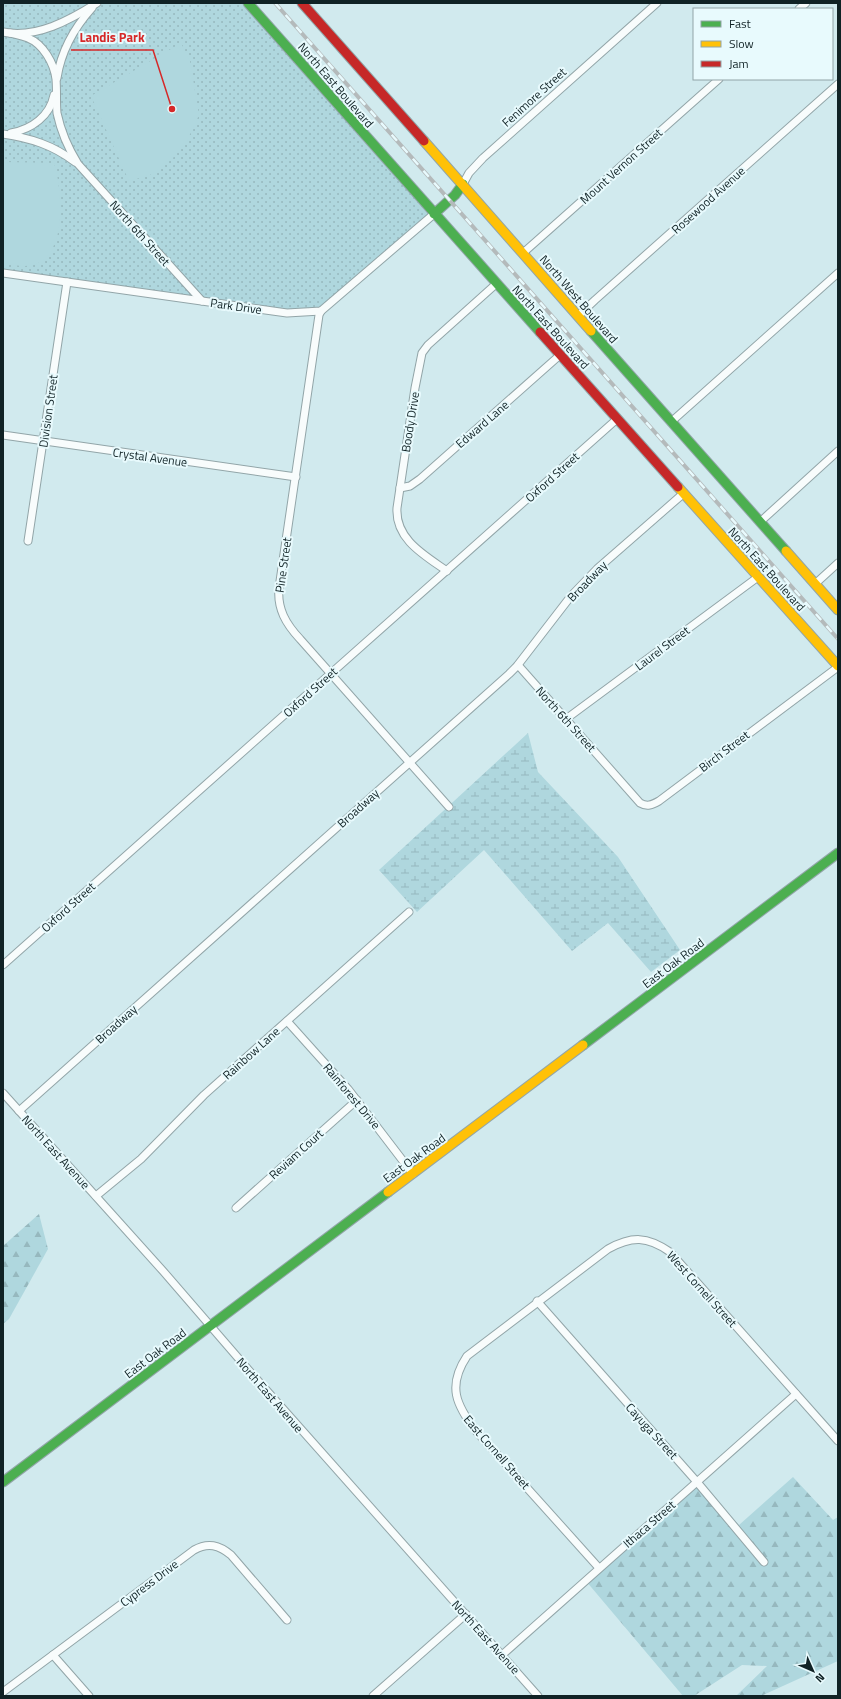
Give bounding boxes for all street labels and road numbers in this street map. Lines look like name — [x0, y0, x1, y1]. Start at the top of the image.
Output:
street label: North East Boulevard — [293, 38, 379, 132]
street label: Fenimore Street — [497, 62, 571, 131]
street label: Mount Vernon Street — [575, 123, 667, 208]
street label: Rosewood Avenue — [667, 162, 749, 238]
street label: North 6th Street — [105, 196, 175, 271]
street label: North West Boulevard — [535, 251, 623, 347]
street label: North East Boulevard — [508, 281, 594, 373]
street label: Park Drive — [209, 293, 263, 319]
street label: Division Street — [33, 373, 63, 449]
street label: Boody Drive — [396, 390, 424, 454]
street label: Edward Lane — [451, 395, 513, 453]
street label: Crystal Avenue — [111, 442, 189, 472]
street label: Oxford Street — [521, 447, 584, 507]
street label: North East Boulevard — [724, 523, 810, 615]
street label: Pine Street — [270, 535, 296, 594]
street label: Broadway — [562, 556, 612, 606]
street label: Laurel Street — [630, 621, 694, 675]
street label: Oxford Street — [279, 662, 342, 722]
street label: North 6th Street — [531, 682, 601, 757]
street label: Birch Street — [695, 725, 754, 776]
street label: Broadway — [333, 784, 383, 832]
street label: Oxford Street — [37, 877, 100, 937]
street label: East Oak Road — [638, 933, 708, 993]
street label: Broadway — [91, 1000, 141, 1048]
street label: Rainbow Lane — [218, 1022, 284, 1084]
street label: Rainforest Drive — [319, 1059, 385, 1133]
street label: North East Avenue — [17, 1111, 95, 1193]
street label: Reviam Court — [264, 1124, 328, 1184]
street label: East Oak Road — [379, 1129, 449, 1187]
street label: West Cornell Street — [662, 1246, 742, 1332]
street label: East Oak Road — [120, 1323, 190, 1383]
street label: North East Avenue — [232, 1353, 308, 1437]
street label: Cayuga Street — [621, 1398, 683, 1464]
street label: East Cornell Street — [459, 1410, 535, 1494]
street label: Ithaca Street — [618, 1495, 680, 1552]
street label: Cypress Drive — [116, 1555, 182, 1611]
street label: North East Avenue — [447, 1596, 525, 1678]

